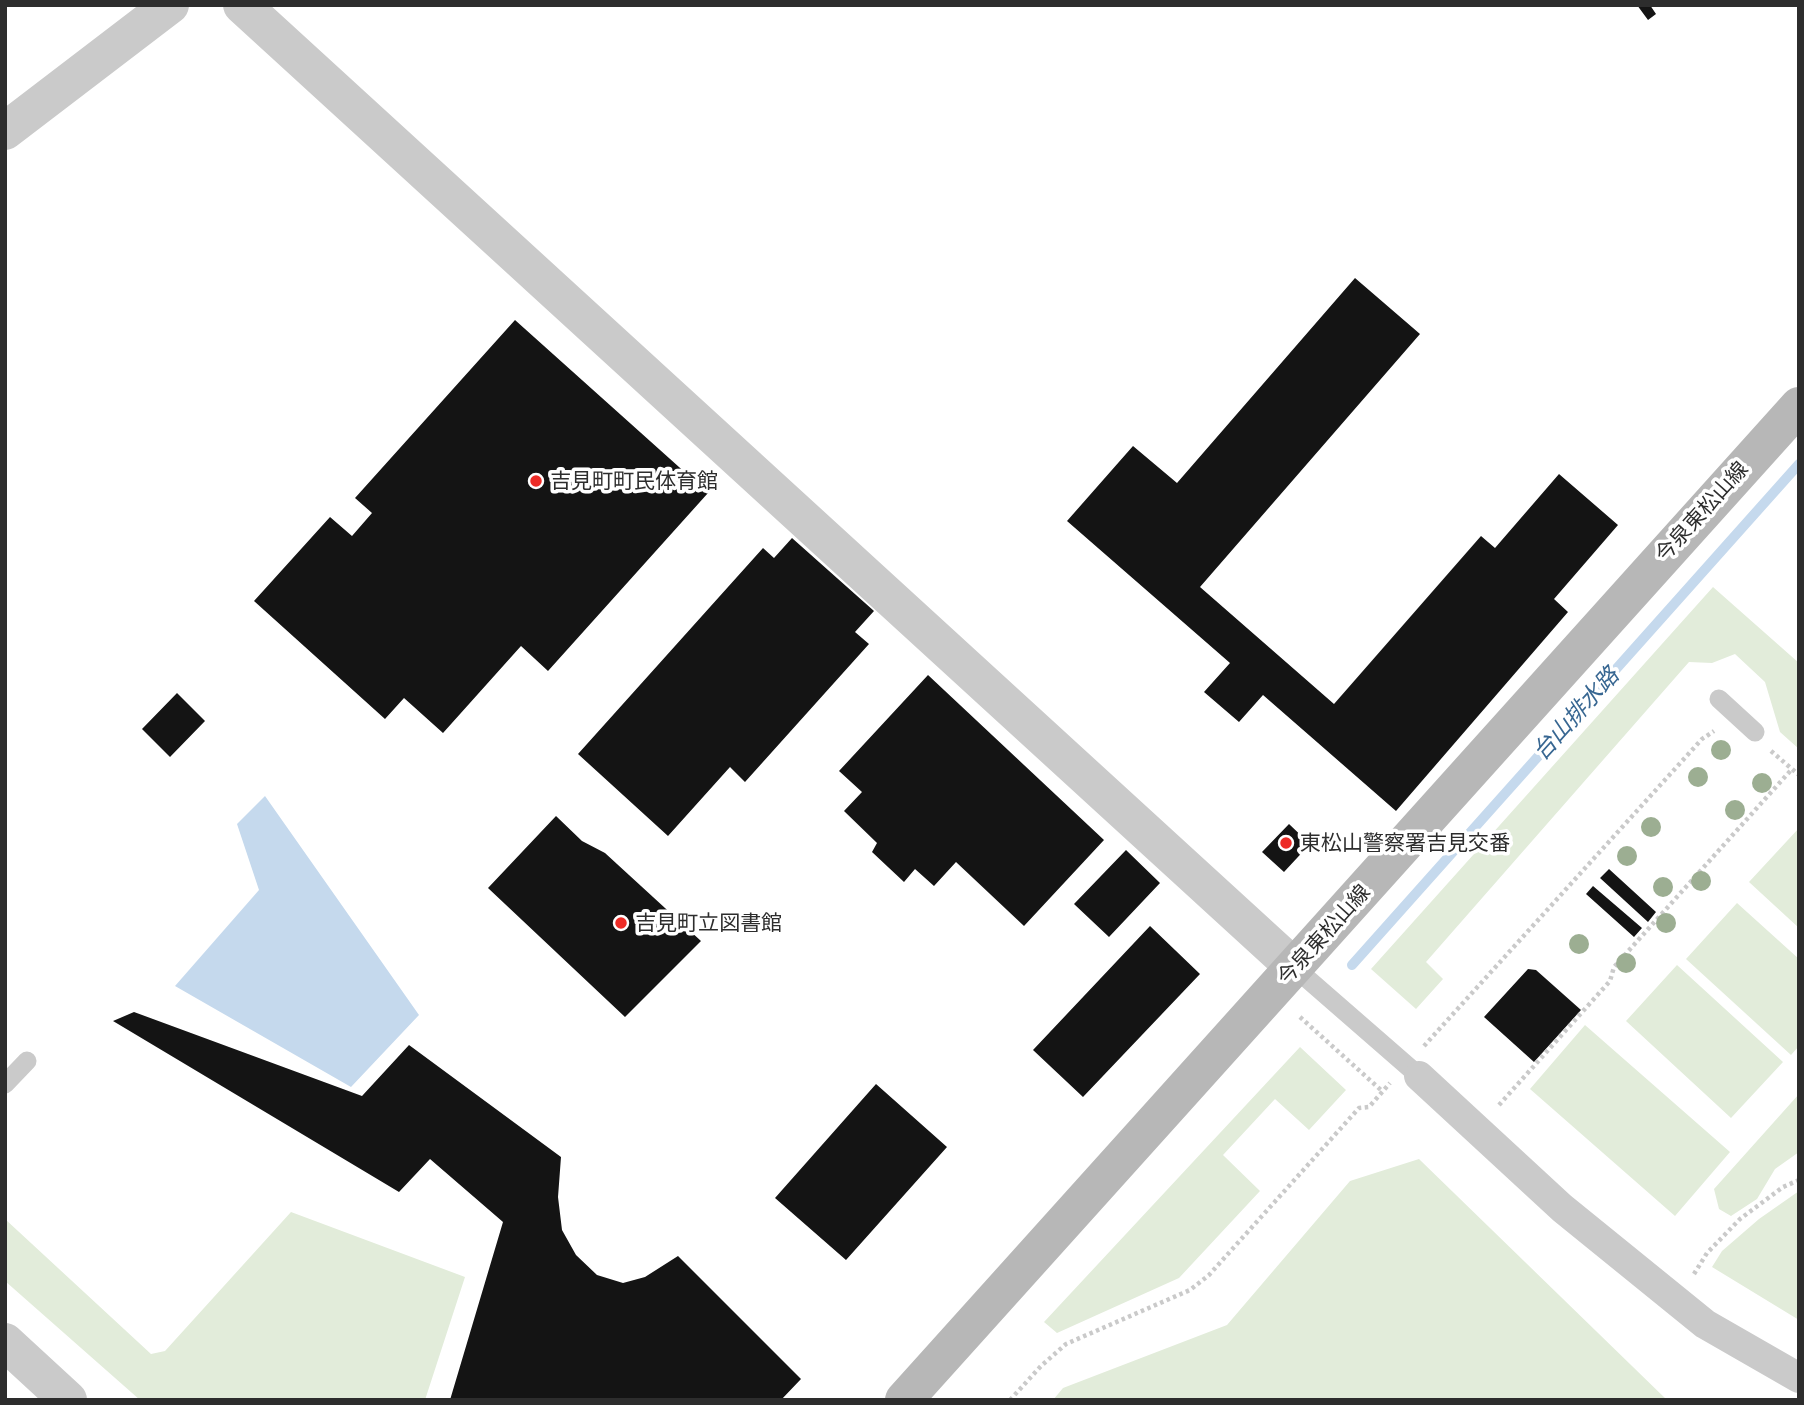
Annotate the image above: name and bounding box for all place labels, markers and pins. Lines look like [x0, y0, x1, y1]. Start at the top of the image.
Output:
place label: 吉見町町民体育館 [550, 468, 718, 494]
marker: 吉見町町民体育館 [528, 473, 544, 489]
place label: 東松山警察署吉見交番 [1300, 830, 1510, 856]
marker: 東松山警察署吉見交番 [1278, 835, 1294, 851]
place label: 吉見町立図書館 [635, 910, 782, 936]
marker: 吉見町立図書館 [613, 915, 629, 931]

